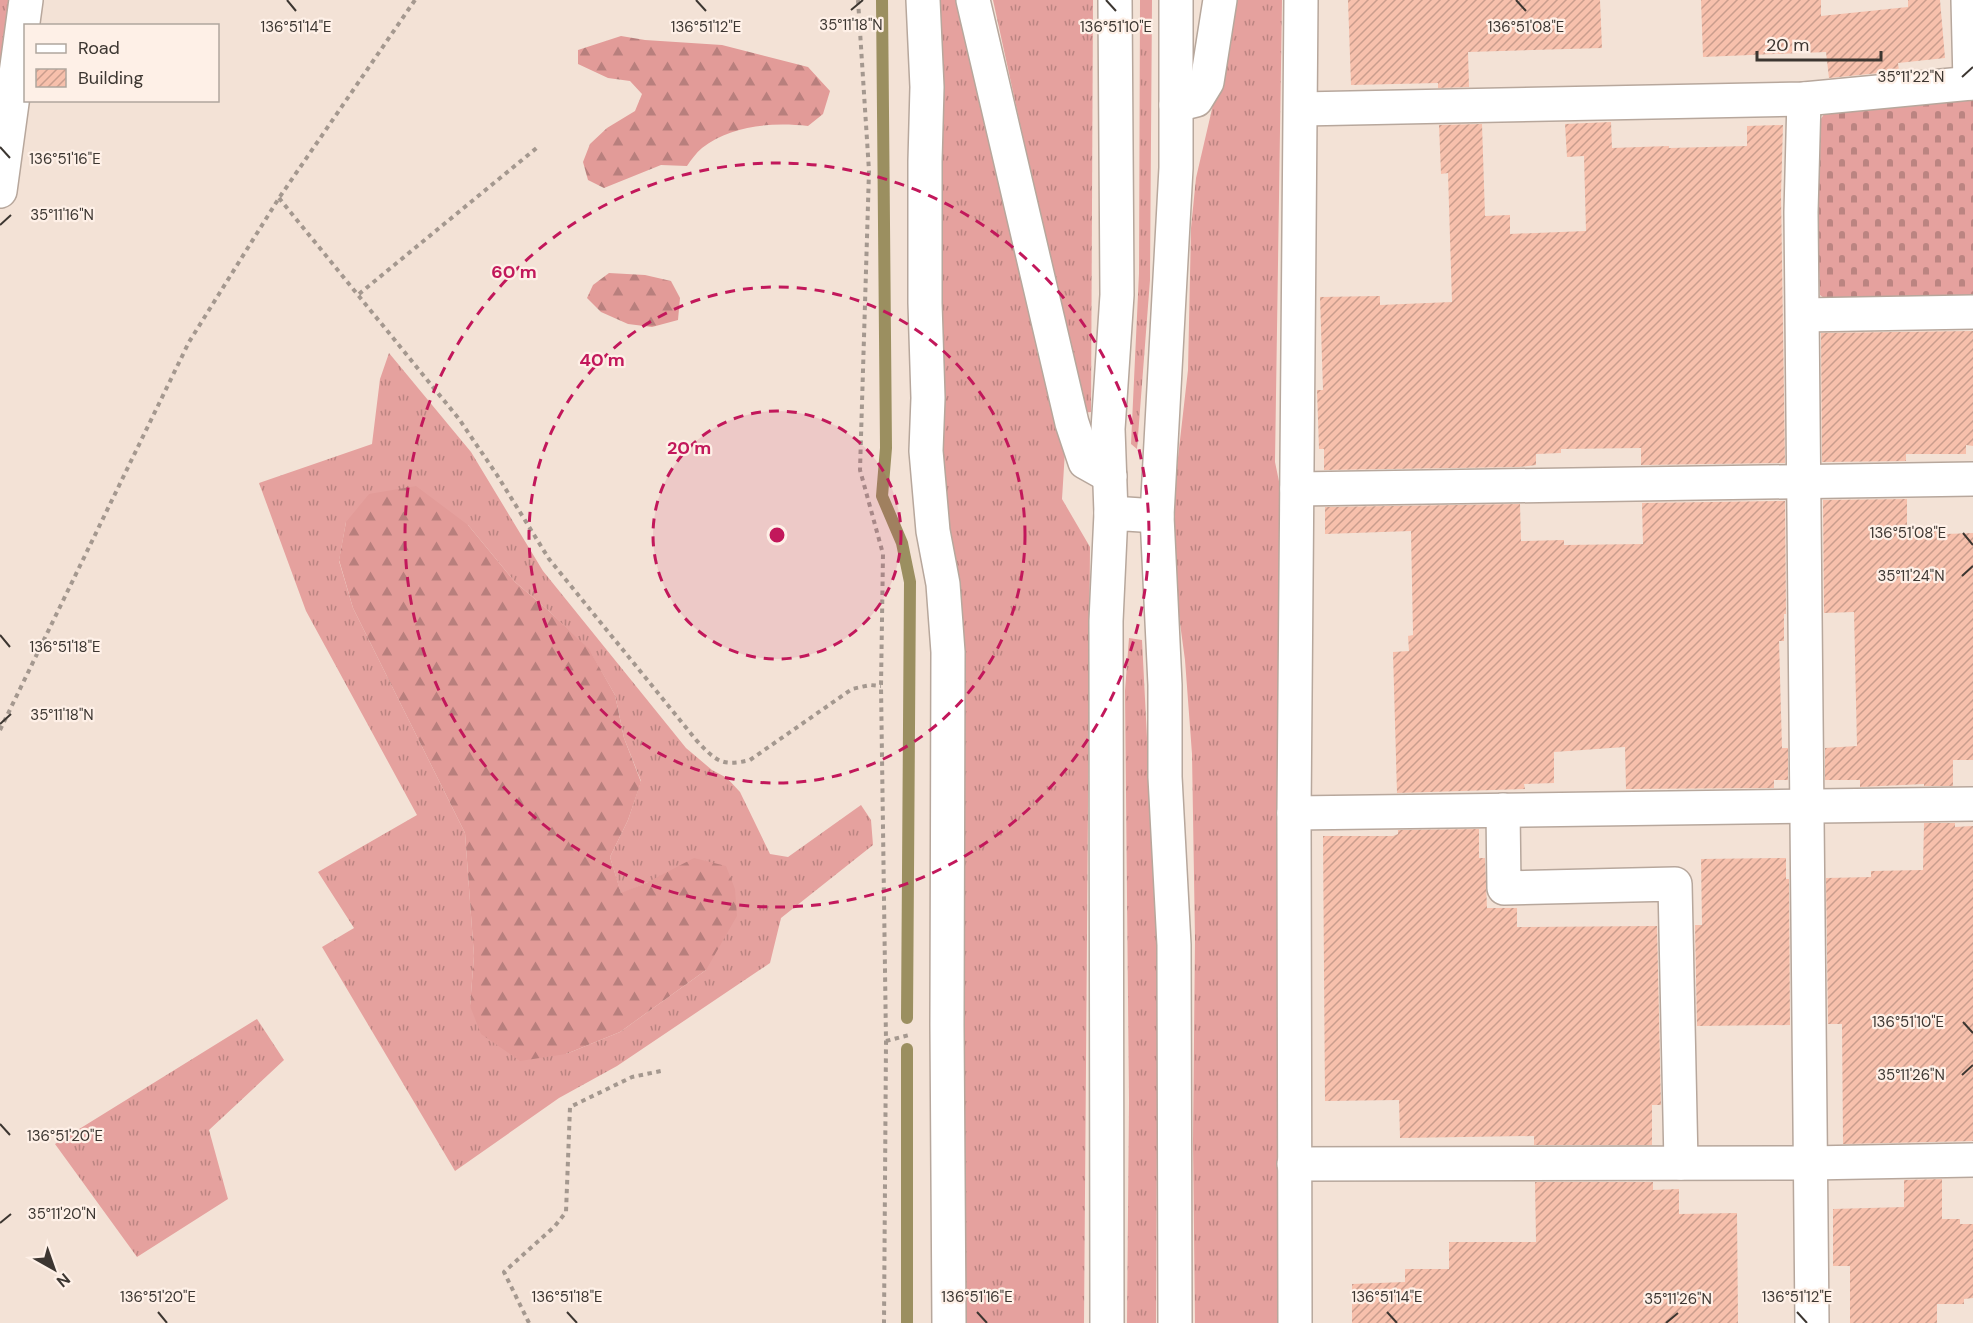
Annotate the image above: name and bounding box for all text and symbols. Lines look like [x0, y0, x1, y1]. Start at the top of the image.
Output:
text: 35°11'18"N [819, 15, 883, 35]
text: 136°51'14"E [261, 17, 331, 37]
text: 136°51'12"E [671, 17, 741, 37]
text: 136°51'10"E [1080, 17, 1152, 37]
text: 136°51'08"E [1488, 17, 1564, 37]
legend [24, 24, 219, 102]
scale bar [1757, 24, 1882, 62]
text: 20 m [1766, 33, 1809, 57]
text: Road [78, 36, 120, 60]
text: Building [78, 66, 143, 90]
text: 35°11'22"N [1878, 67, 1944, 87]
text: 136°51'16"E [29, 149, 101, 169]
text: 35°11'16"N [30, 205, 94, 225]
text: 60 m [491, 260, 537, 284]
text: 40 m [579, 348, 625, 372]
text: 20 m [667, 436, 711, 460]
text: 136°51'08"E [1870, 523, 1946, 543]
centre of rings [767, 525, 787, 545]
text: 35°11'24"N [1877, 566, 1945, 586]
text: 136°51'18"E [30, 637, 100, 657]
text: 35°11'18"N [30, 705, 94, 725]
text: 136°51'10"E [1872, 1012, 1944, 1032]
text: 35°11'26"N [1877, 1065, 1945, 1085]
text: 136°51'20"E [27, 1126, 103, 1146]
text: 35°11'20"N [28, 1204, 96, 1224]
north arrow [24, 1239, 84, 1299]
text: N [52, 1268, 75, 1292]
text: 136°51'20"E [120, 1287, 196, 1307]
text: 136°51'18"E [532, 1287, 602, 1307]
text: 136°51'16"E [941, 1287, 1013, 1307]
text: 136°51'14"E [1352, 1287, 1422, 1307]
text: 136°51'12"E [1762, 1287, 1832, 1307]
text: 35°11'26"N [1644, 1289, 1712, 1309]

